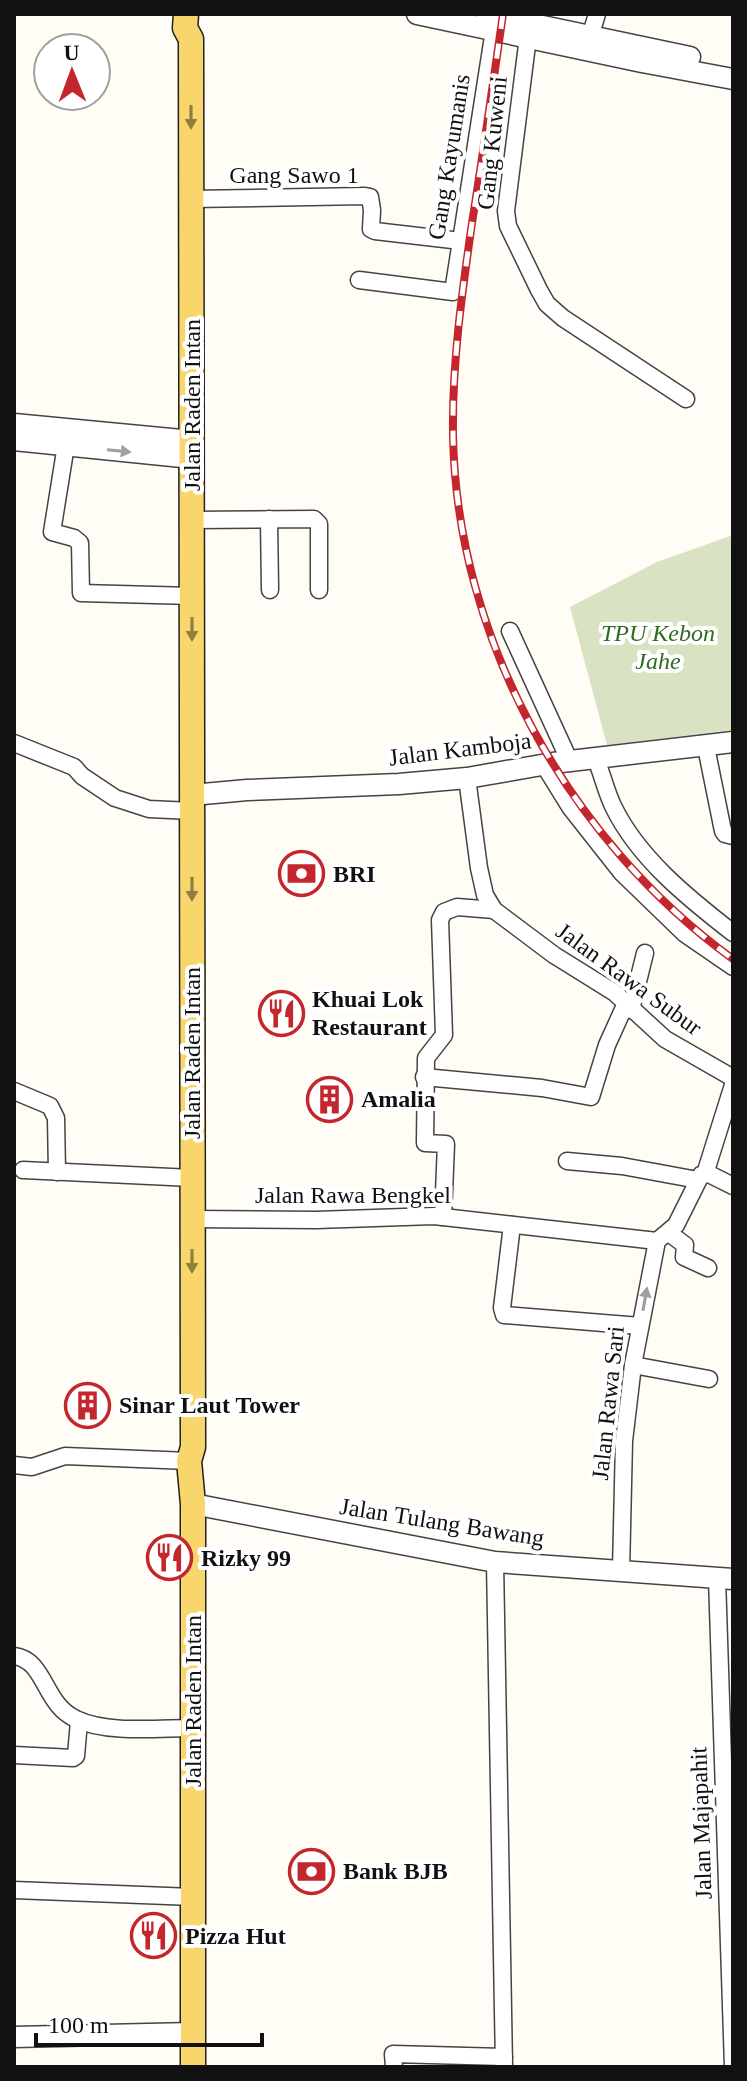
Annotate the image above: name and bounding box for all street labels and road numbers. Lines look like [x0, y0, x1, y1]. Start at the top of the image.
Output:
street label: Gang Kayumanis [423, 72, 475, 242]
street label: Gang Kuweni [472, 75, 512, 211]
street label: Gang Sawo 1 [229, 162, 359, 188]
street label: Jalan Raden Intan [179, 319, 205, 491]
street label: Jalan Kamboja [387, 727, 533, 771]
street label: Jalan Rawa Subur [551, 918, 707, 1040]
street label: Jalan Raden Intan [179, 967, 205, 1139]
street label: Jalan Rawa Bengkel [255, 1182, 451, 1208]
street label: Jalan Rawa Sari [587, 1324, 629, 1481]
street label: Jalan Tulang Bawang [338, 1493, 546, 1551]
street label: Jalan Raden Intan [180, 1615, 206, 1787]
street label: Jalan Majapahit [685, 1746, 717, 1900]

